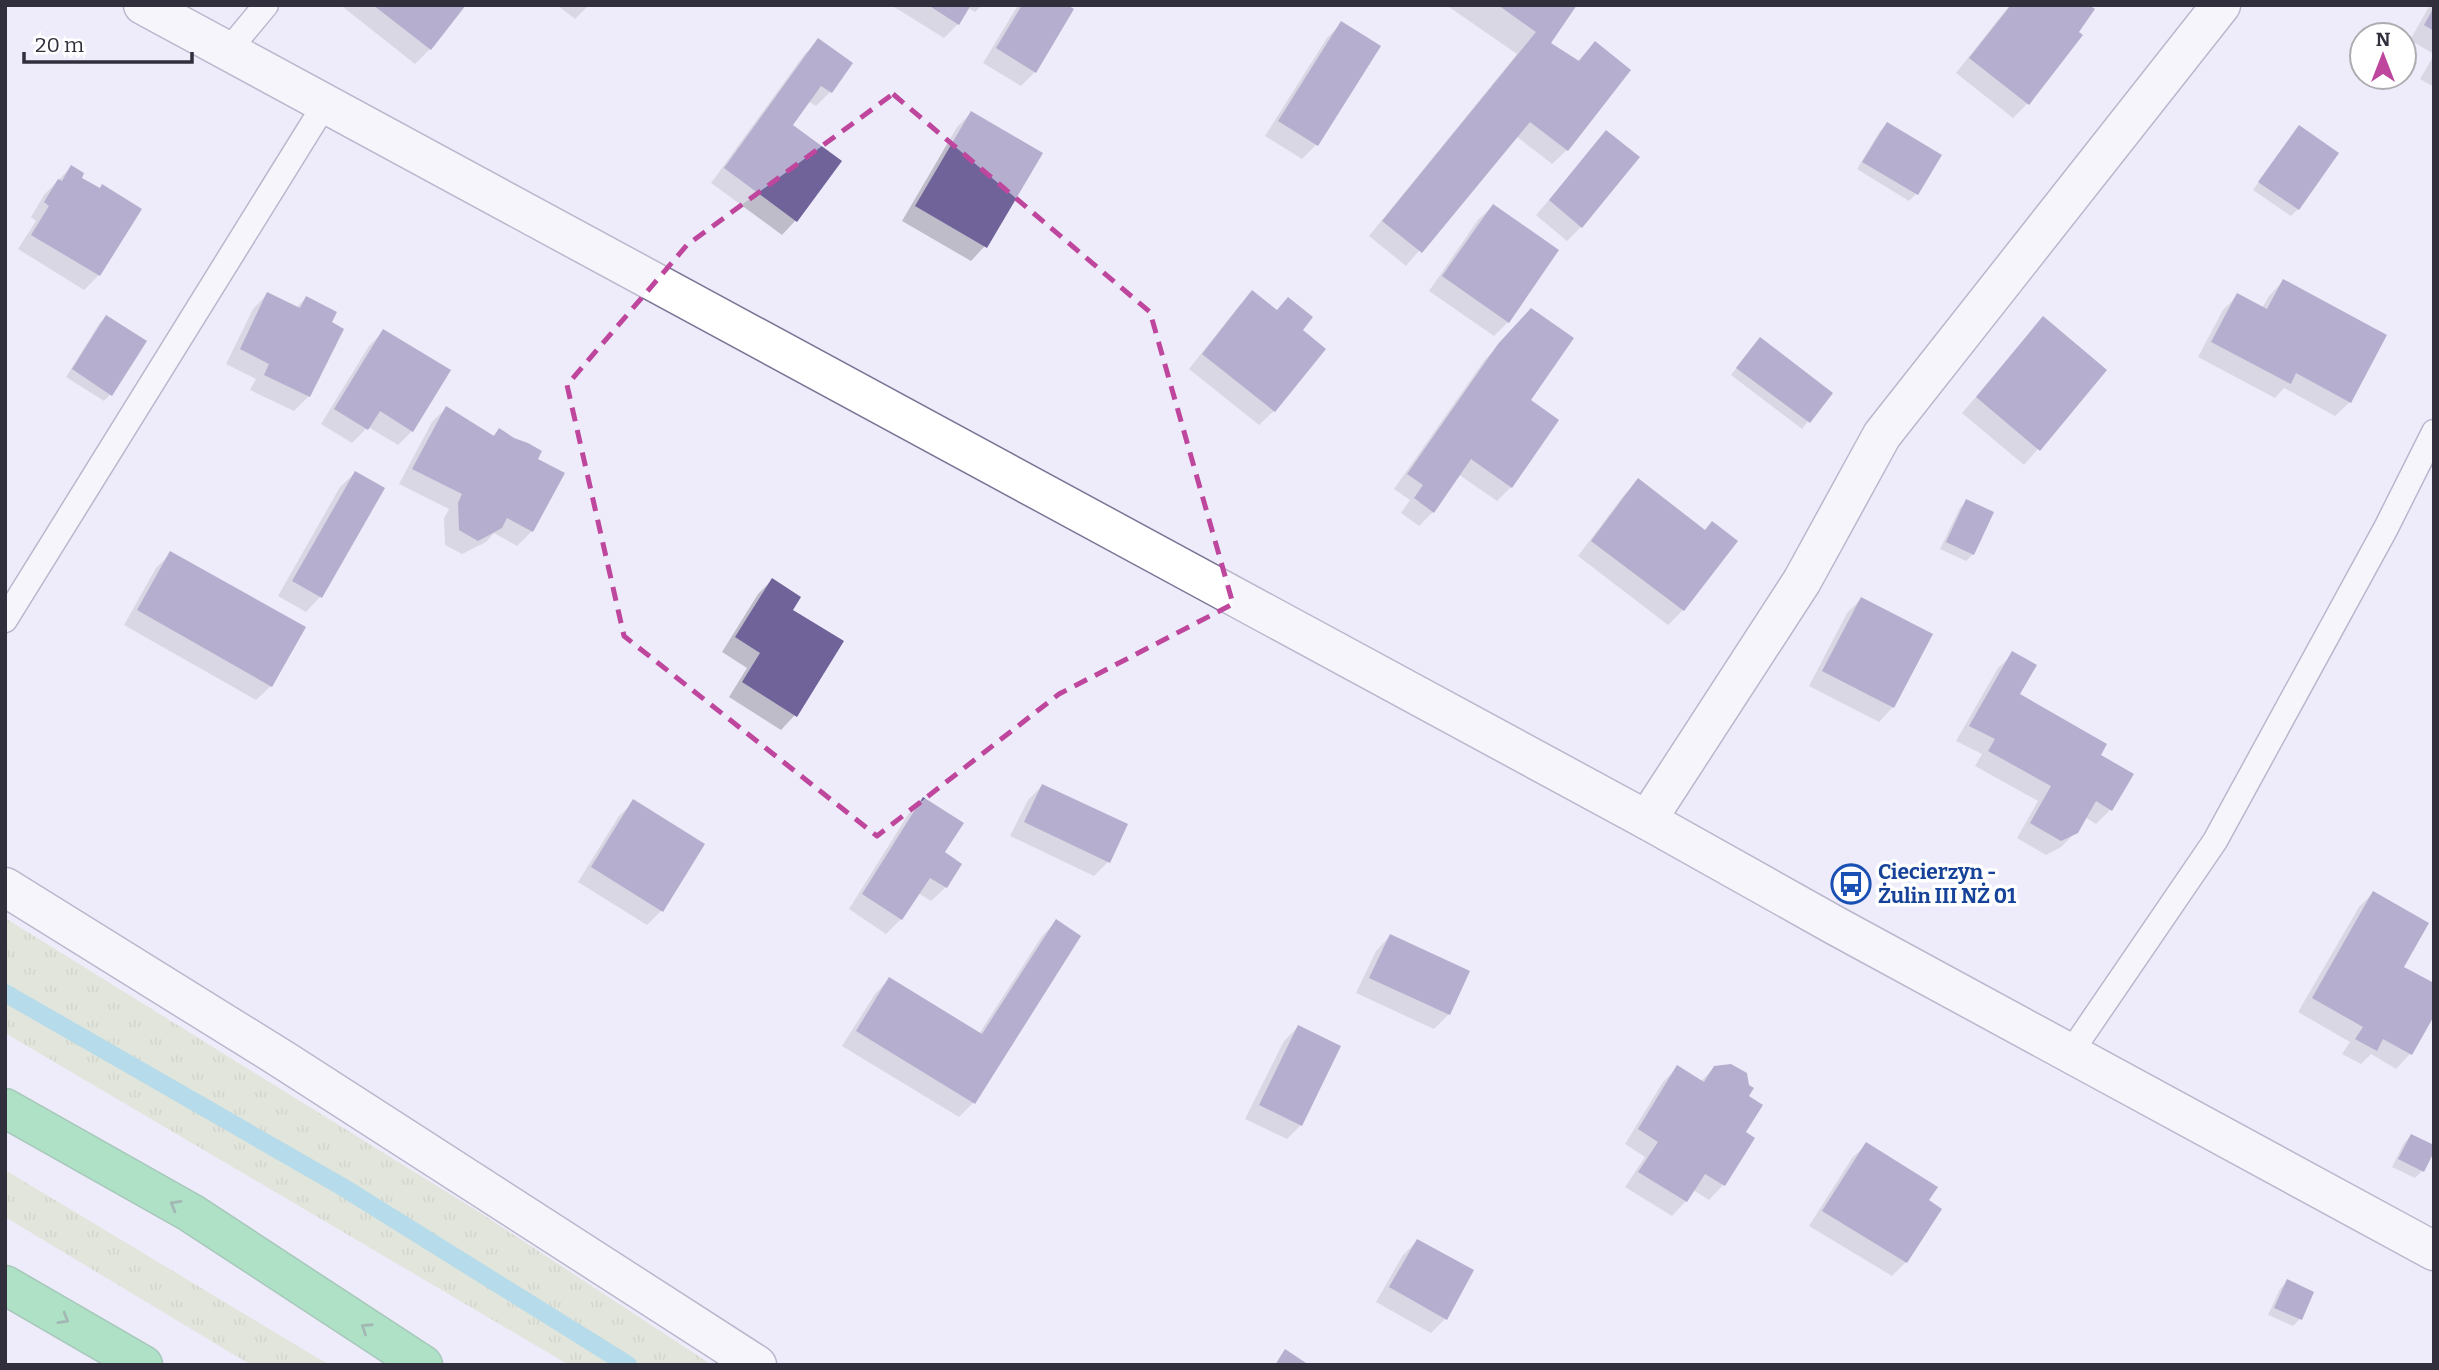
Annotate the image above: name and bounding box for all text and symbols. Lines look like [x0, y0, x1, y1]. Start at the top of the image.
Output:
scale bar [24, 21, 192, 65]
north arrow [2348, 21, 2418, 91]
text: N [2376, 28, 2391, 51]
text: 20 m [35, 32, 84, 58]
place label: Ciecierzyn - Żulin III NŻ 01 [1878, 859, 2016, 909]
bus stop icon: Ciecierzyn - Żulin III NŻ 01 [1830, 863, 1872, 905]
one-way arrow [170, 1200, 183, 1213]
one-way arrow [57, 1311, 70, 1324]
one-way arrow [361, 1323, 374, 1336]

